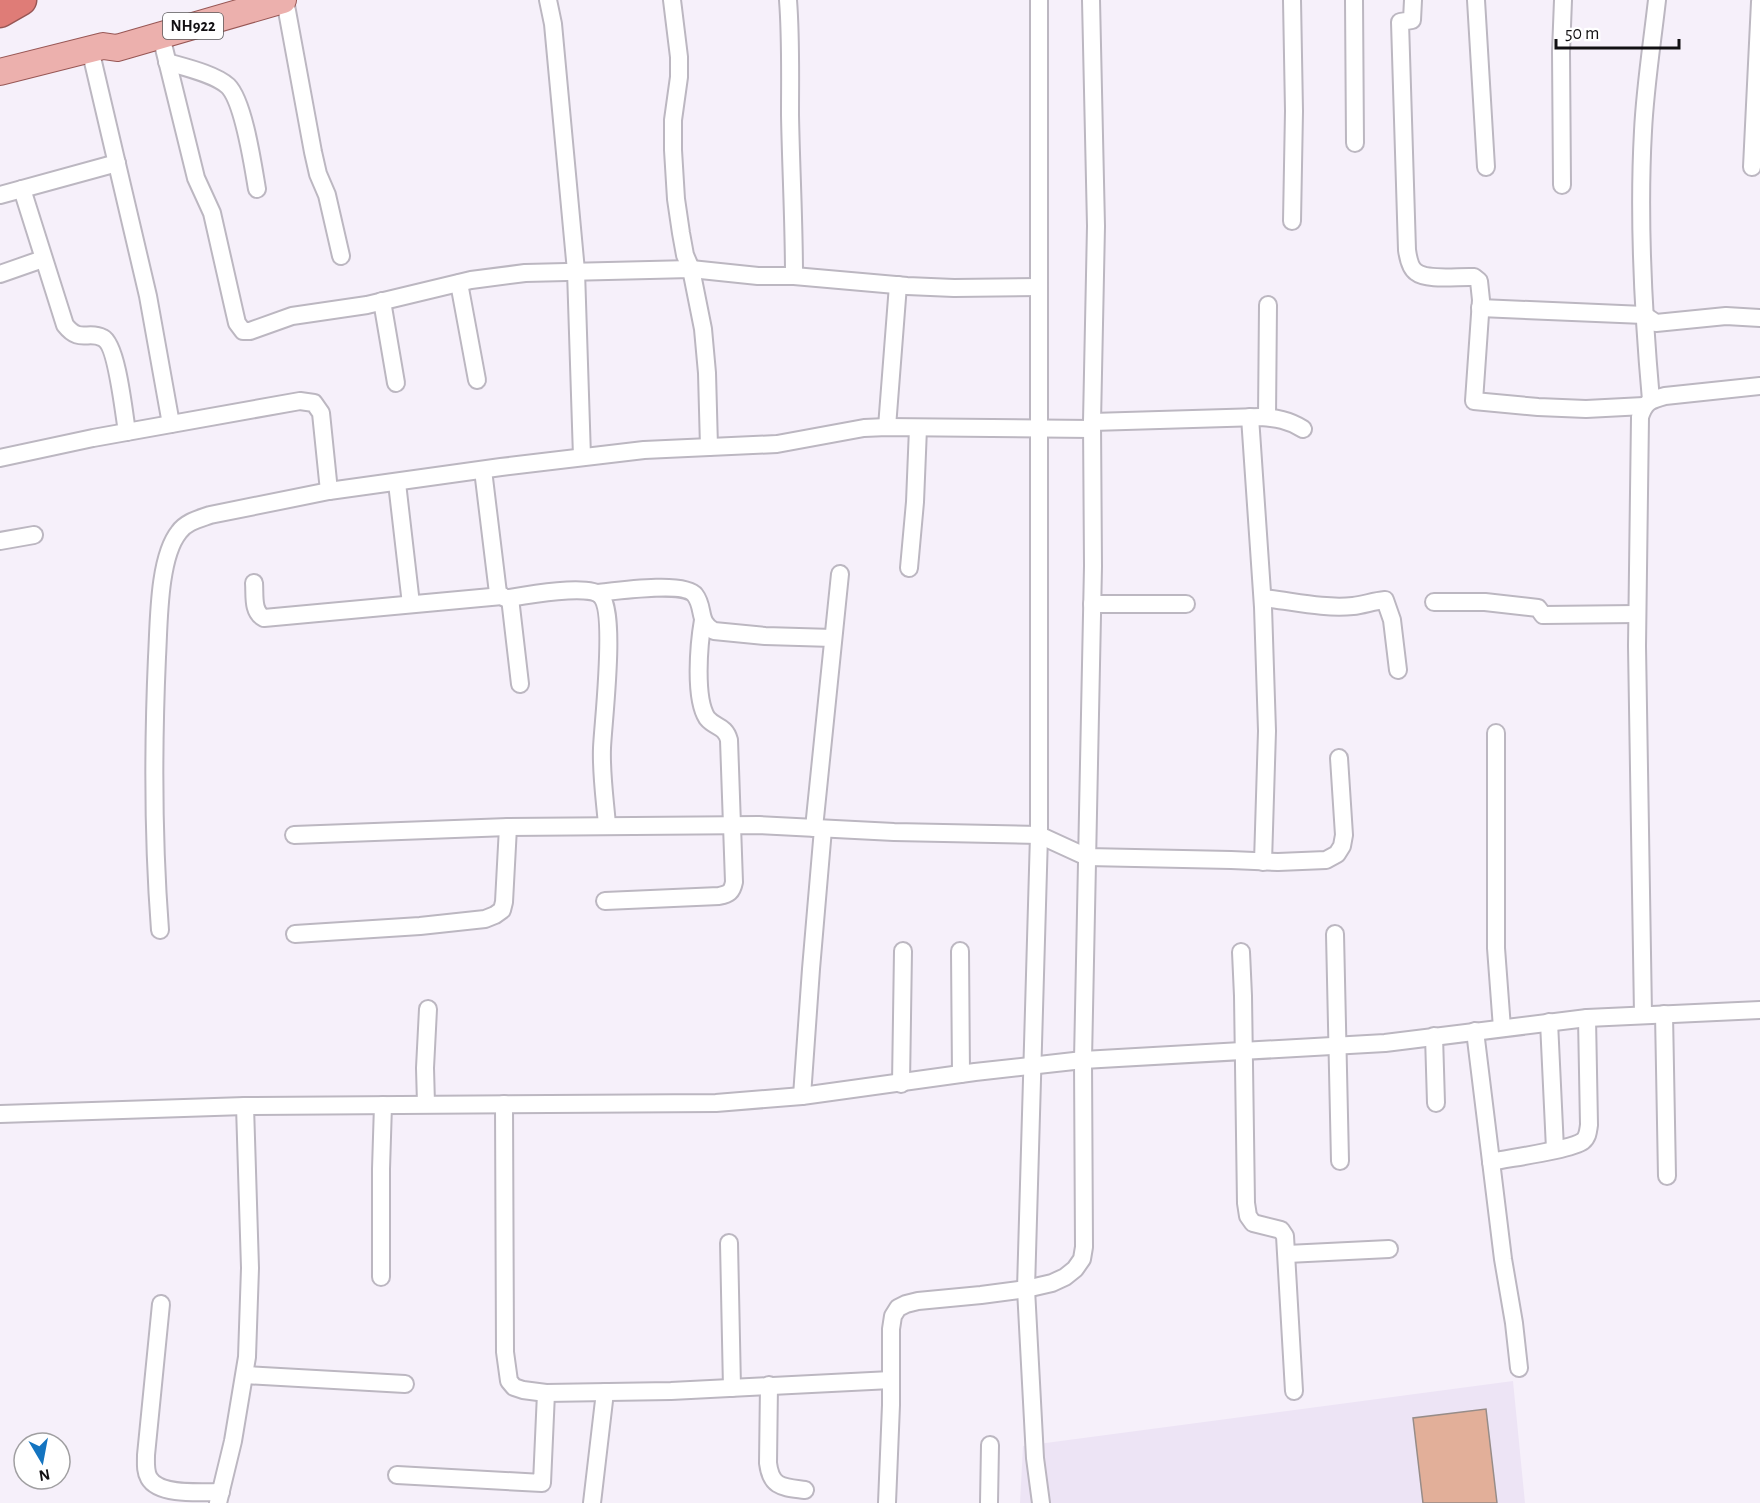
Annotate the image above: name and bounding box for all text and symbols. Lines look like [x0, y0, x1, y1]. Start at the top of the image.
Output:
scale bar [1556, 12, 1679, 50]
road number: NH922 [163, 13, 223, 39]
text: 50 m [1565, 25, 1599, 43]
north arrow [12, 1431, 72, 1491]
text: N [38, 1466, 51, 1484]

